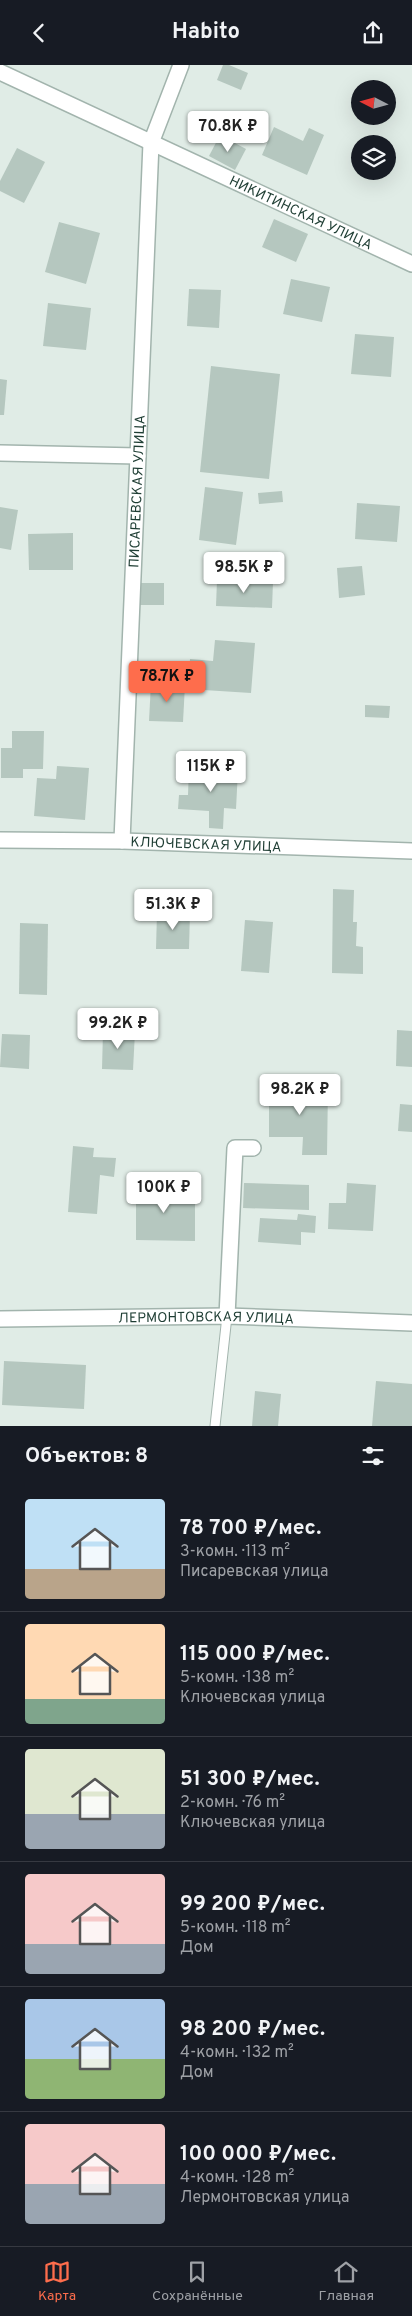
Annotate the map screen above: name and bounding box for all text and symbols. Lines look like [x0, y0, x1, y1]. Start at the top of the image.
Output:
icon: back [25, 19, 53, 47]
text: Habito [172, 19, 240, 46]
icon: share [359, 19, 387, 47]
north arrow [351, 80, 396, 125]
map controls [351, 80, 396, 180]
pin: 70.8K ₽ [182, 111, 274, 153]
text: 70.8K ₽ [199, 117, 257, 137]
button: layers [351, 135, 396, 180]
street label: НИКИТИНСКАЯ УЛИЦА [226, 173, 375, 254]
street label: ПИСАРЕВСКАЯ УЛИЦА [126, 414, 150, 568]
pin: 98.5K ₽ [198, 551, 290, 594]
text: 98.5K ₽ [214, 558, 274, 578]
pin: 78.7K ₽ [121, 661, 213, 703]
text: 78.7K ₽ [140, 667, 194, 687]
pin: 115K ₽ [170, 751, 252, 793]
text: 115K ₽ [187, 757, 235, 777]
street label: КЛЮЧЕВСКАЯ УЛИЦА [130, 834, 282, 856]
pin: 51.3K ₽ [127, 889, 219, 931]
text: 51.3K ₽ [145, 895, 201, 915]
pin: 99.2K ₽ [72, 1007, 164, 1050]
text: 99.2K ₽ [88, 1014, 148, 1034]
pin: 98.2K ₽ [254, 1073, 346, 1116]
text: 98.2K ₽ [270, 1080, 330, 1100]
pin: 100K ₽ [123, 1171, 205, 1214]
text: 100K ₽ [137, 1178, 191, 1198]
street label: ЛЕРМОНТОВСКАЯ УЛИЦА [118, 1309, 294, 1329]
icon: filters [359, 1442, 387, 1470]
text: Объектов: 8 [25, 1443, 148, 1470]
text: 78 700 ₽/мес. [180, 1515, 321, 1542]
icon: home [65, 1519, 125, 1579]
text: 3-комн. · 113 m² [180, 1542, 290, 1562]
text: Писаревская улица [180, 1562, 328, 1582]
text: 115 000 ₽/мес. [180, 1641, 330, 1668]
icon: home [65, 1644, 125, 1704]
text: 5-комн. · 138 m² [180, 1668, 294, 1688]
text: Ключевская улица [180, 1688, 325, 1708]
text: 51 300 ₽/мес. [180, 1766, 320, 1793]
icon: home [65, 1769, 125, 1829]
text: 2-комн. · 76 m² [180, 1793, 285, 1813]
text: Ключевская улица [180, 1813, 325, 1833]
text: 99 200 ₽/мес. [180, 1891, 325, 1918]
icon: home [65, 1894, 125, 1954]
text: 5-комн. · 118 m² [180, 1918, 291, 1938]
text: Дом [180, 1938, 214, 1958]
text: 98 200 ₽/мес. [180, 2016, 325, 2043]
icon: home [65, 2019, 125, 2079]
text: 4-комн. · 132 m² [180, 2043, 294, 2063]
text: Дом [180, 2063, 214, 2083]
text: 100 000 ₽/мес. [180, 2141, 336, 2168]
icon: home [65, 2144, 125, 2204]
text: 4-комн. · 128 m² [180, 2168, 294, 2188]
text: Лермонтовская улица [180, 2188, 350, 2208]
tab: Карта [38, 2258, 76, 2305]
tab: Сохранённые [152, 2258, 243, 2305]
tab: Главная [319, 2258, 374, 2305]

